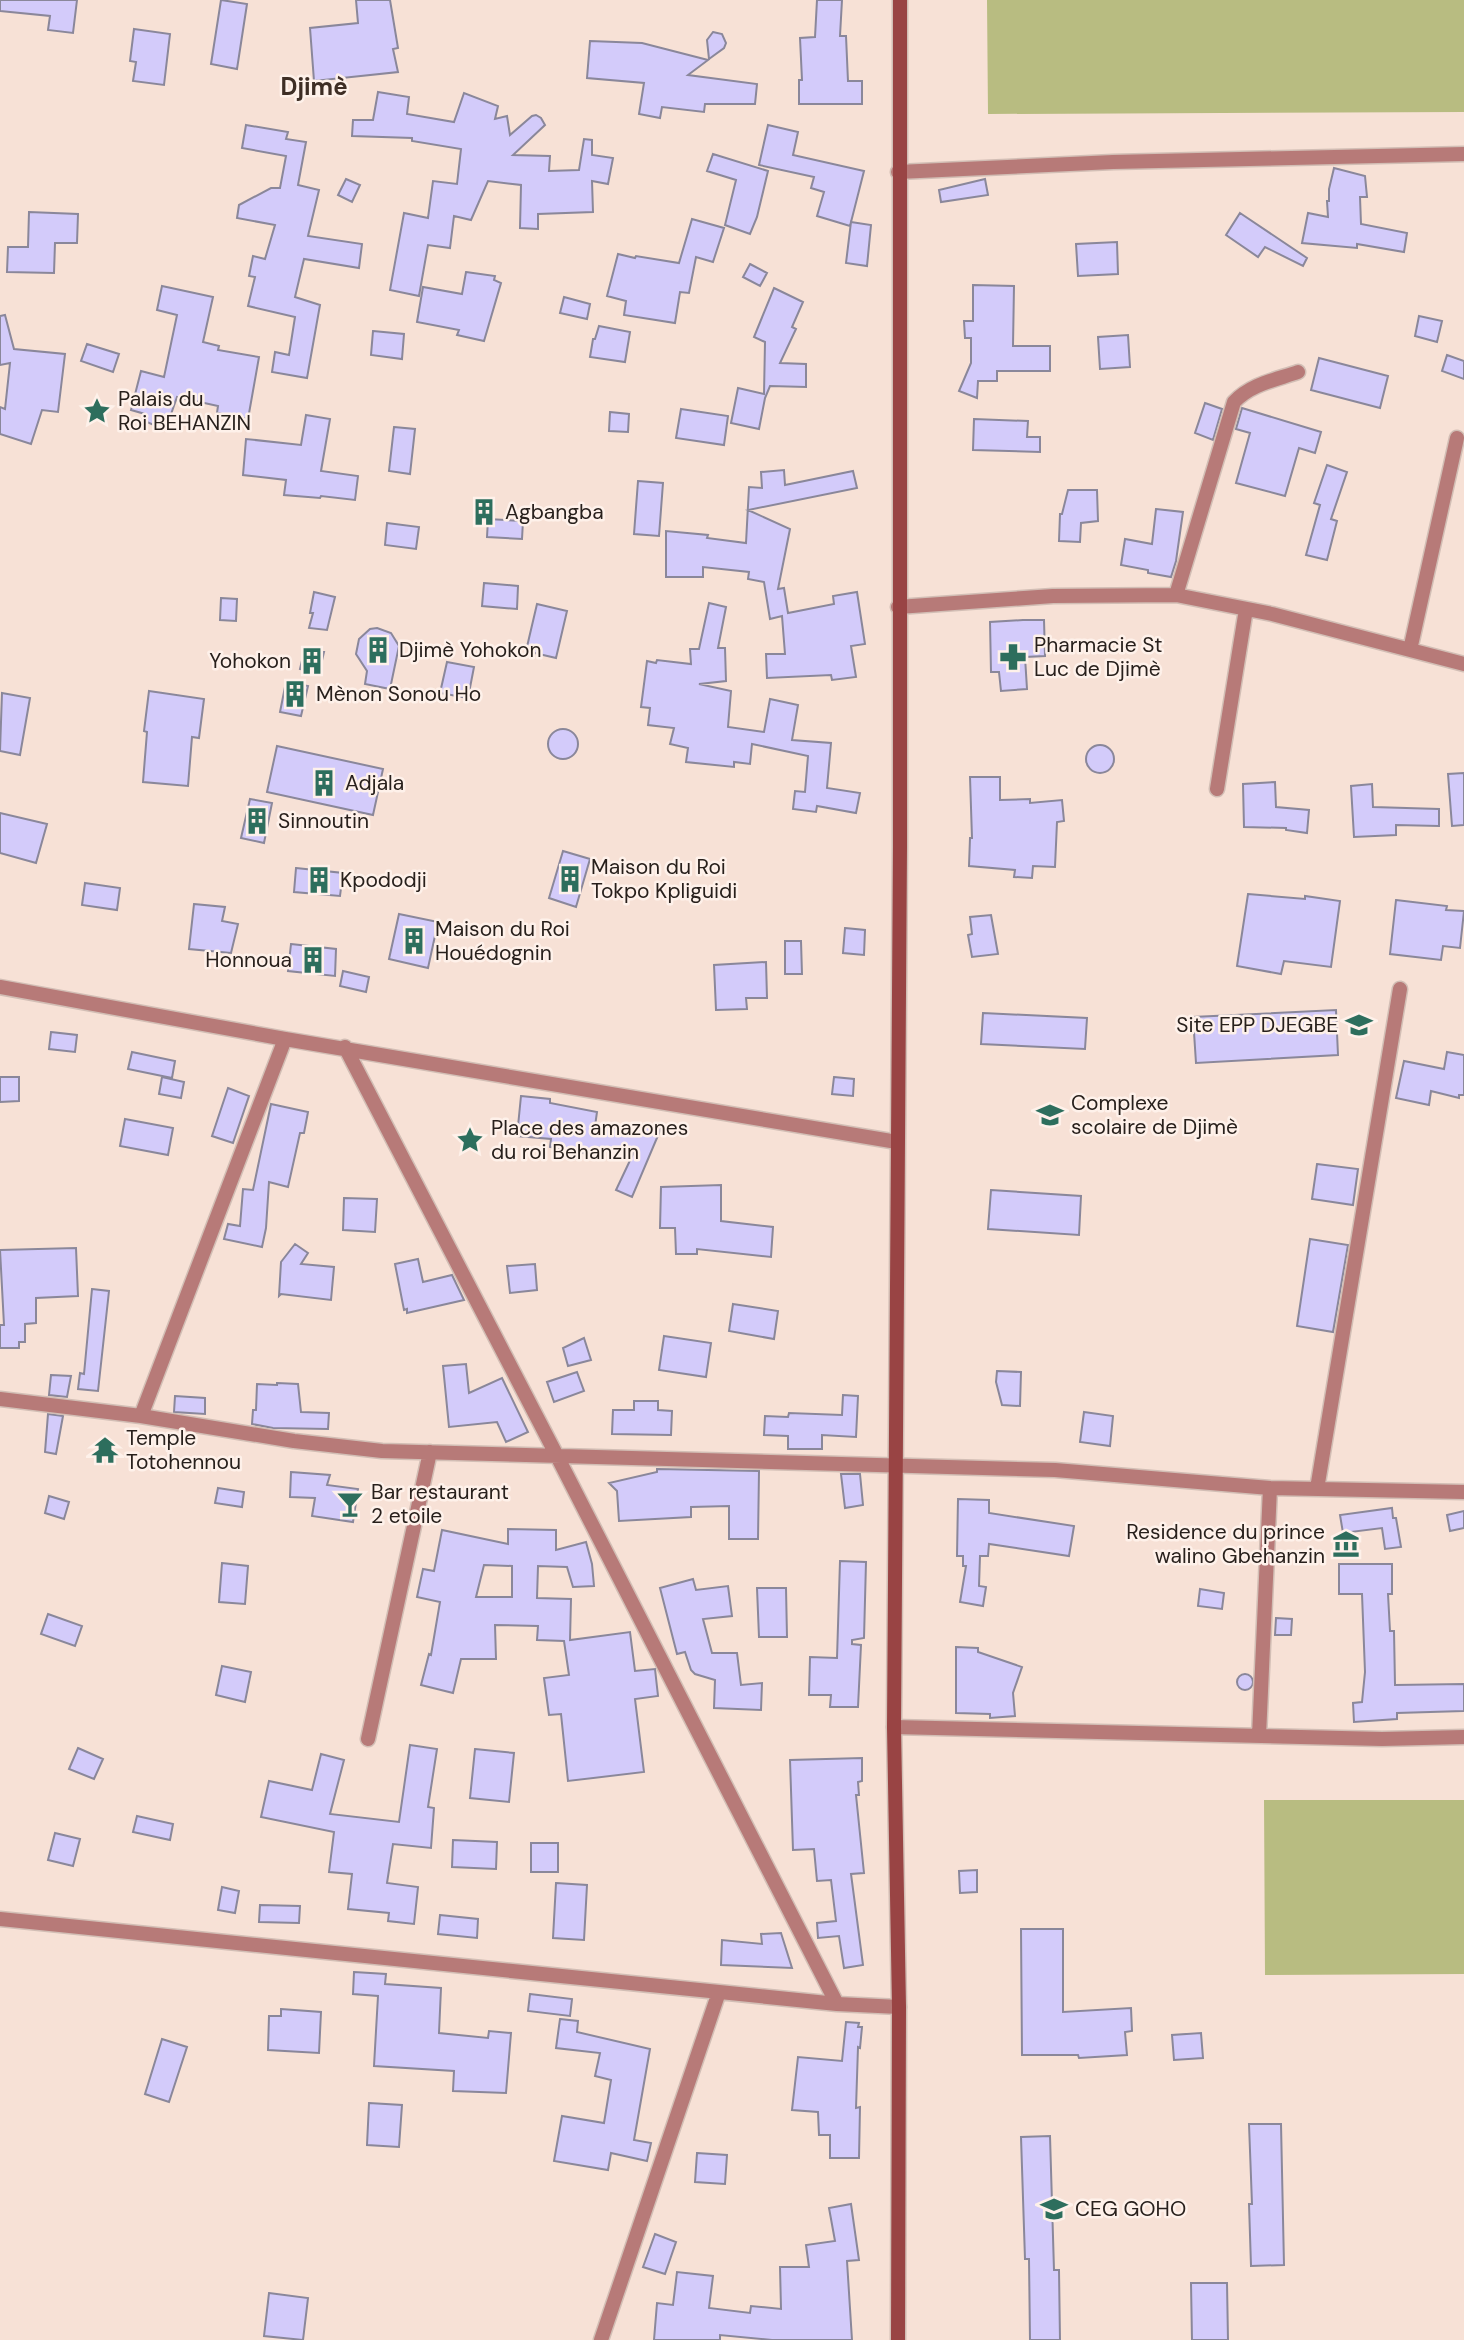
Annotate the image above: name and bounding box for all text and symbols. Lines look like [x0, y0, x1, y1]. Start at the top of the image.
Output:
district label: Djimè [280, 71, 348, 102]
place label: Palais du Roi BEHANZIN [118, 385, 251, 437]
place icon: Palais du Roi BEHANZIN [82, 396, 112, 426]
building icon: Agbangba [469, 497, 499, 527]
place label: Agbangba [505, 498, 604, 526]
place label: Pharmacie St Luc de Djimè [1034, 631, 1163, 683]
building icon: Djimè Yohokon [363, 635, 393, 665]
place label: Djimè Yohokon [399, 636, 542, 664]
pharmacy icon: Pharmacie St Luc de Djimè [998, 642, 1028, 672]
building icon: Yohokon [297, 646, 327, 676]
place label: Yohokon [209, 647, 291, 675]
building icon: Mènon Sonou Ho [280, 679, 310, 709]
place label: Mènon Sonou Ho [316, 680, 481, 708]
building icon: Adjala [309, 768, 339, 798]
place label: Adjala [345, 769, 404, 797]
building icon: Sinnoutin [242, 806, 272, 836]
place label: Sinnoutin [278, 807, 369, 835]
place label: Maison du Roi Tokpo Kpliguidi [591, 853, 737, 905]
building icon: Maison du Roi Tokpo Kpliguidi [555, 864, 585, 894]
building icon: Kpododji [304, 865, 334, 895]
place label: Kpododji [340, 866, 427, 894]
place label: Maison du Roi Houédognin [435, 915, 570, 967]
building icon: Maison du Roi Houédognin [399, 926, 429, 956]
building icon: Honnoua [298, 945, 328, 975]
place label: Honnoua [205, 946, 292, 974]
school or university icon: Site EPP DJEGBE [1344, 1010, 1374, 1040]
place label: Site EPP DJEGBE [1176, 1011, 1338, 1039]
place label: Complexe scolaire de Djimè [1071, 1089, 1238, 1141]
school or university icon: Complexe scolaire de Djimè [1035, 1100, 1065, 1130]
place label: Place des amazones du roi Behanzin [491, 1114, 688, 1166]
place icon: Place des amazones du roi Behanzin [455, 1125, 485, 1155]
place label: Temple Totohennou [126, 1424, 241, 1476]
temple icon: Temple Totohennou [90, 1435, 120, 1465]
place label: Bar restaurant 2 etoile [371, 1478, 509, 1530]
bar icon: Bar restaurant 2 etoile [335, 1489, 365, 1519]
place label: Residence du prince walino Gbehanzin [1126, 1518, 1325, 1570]
museum icon: Residence du prince walino Gbehanzin [1331, 1529, 1361, 1559]
school or university icon: CEG GOHO [1039, 2194, 1069, 2224]
place label: CEG GOHO [1075, 2195, 1186, 2223]

